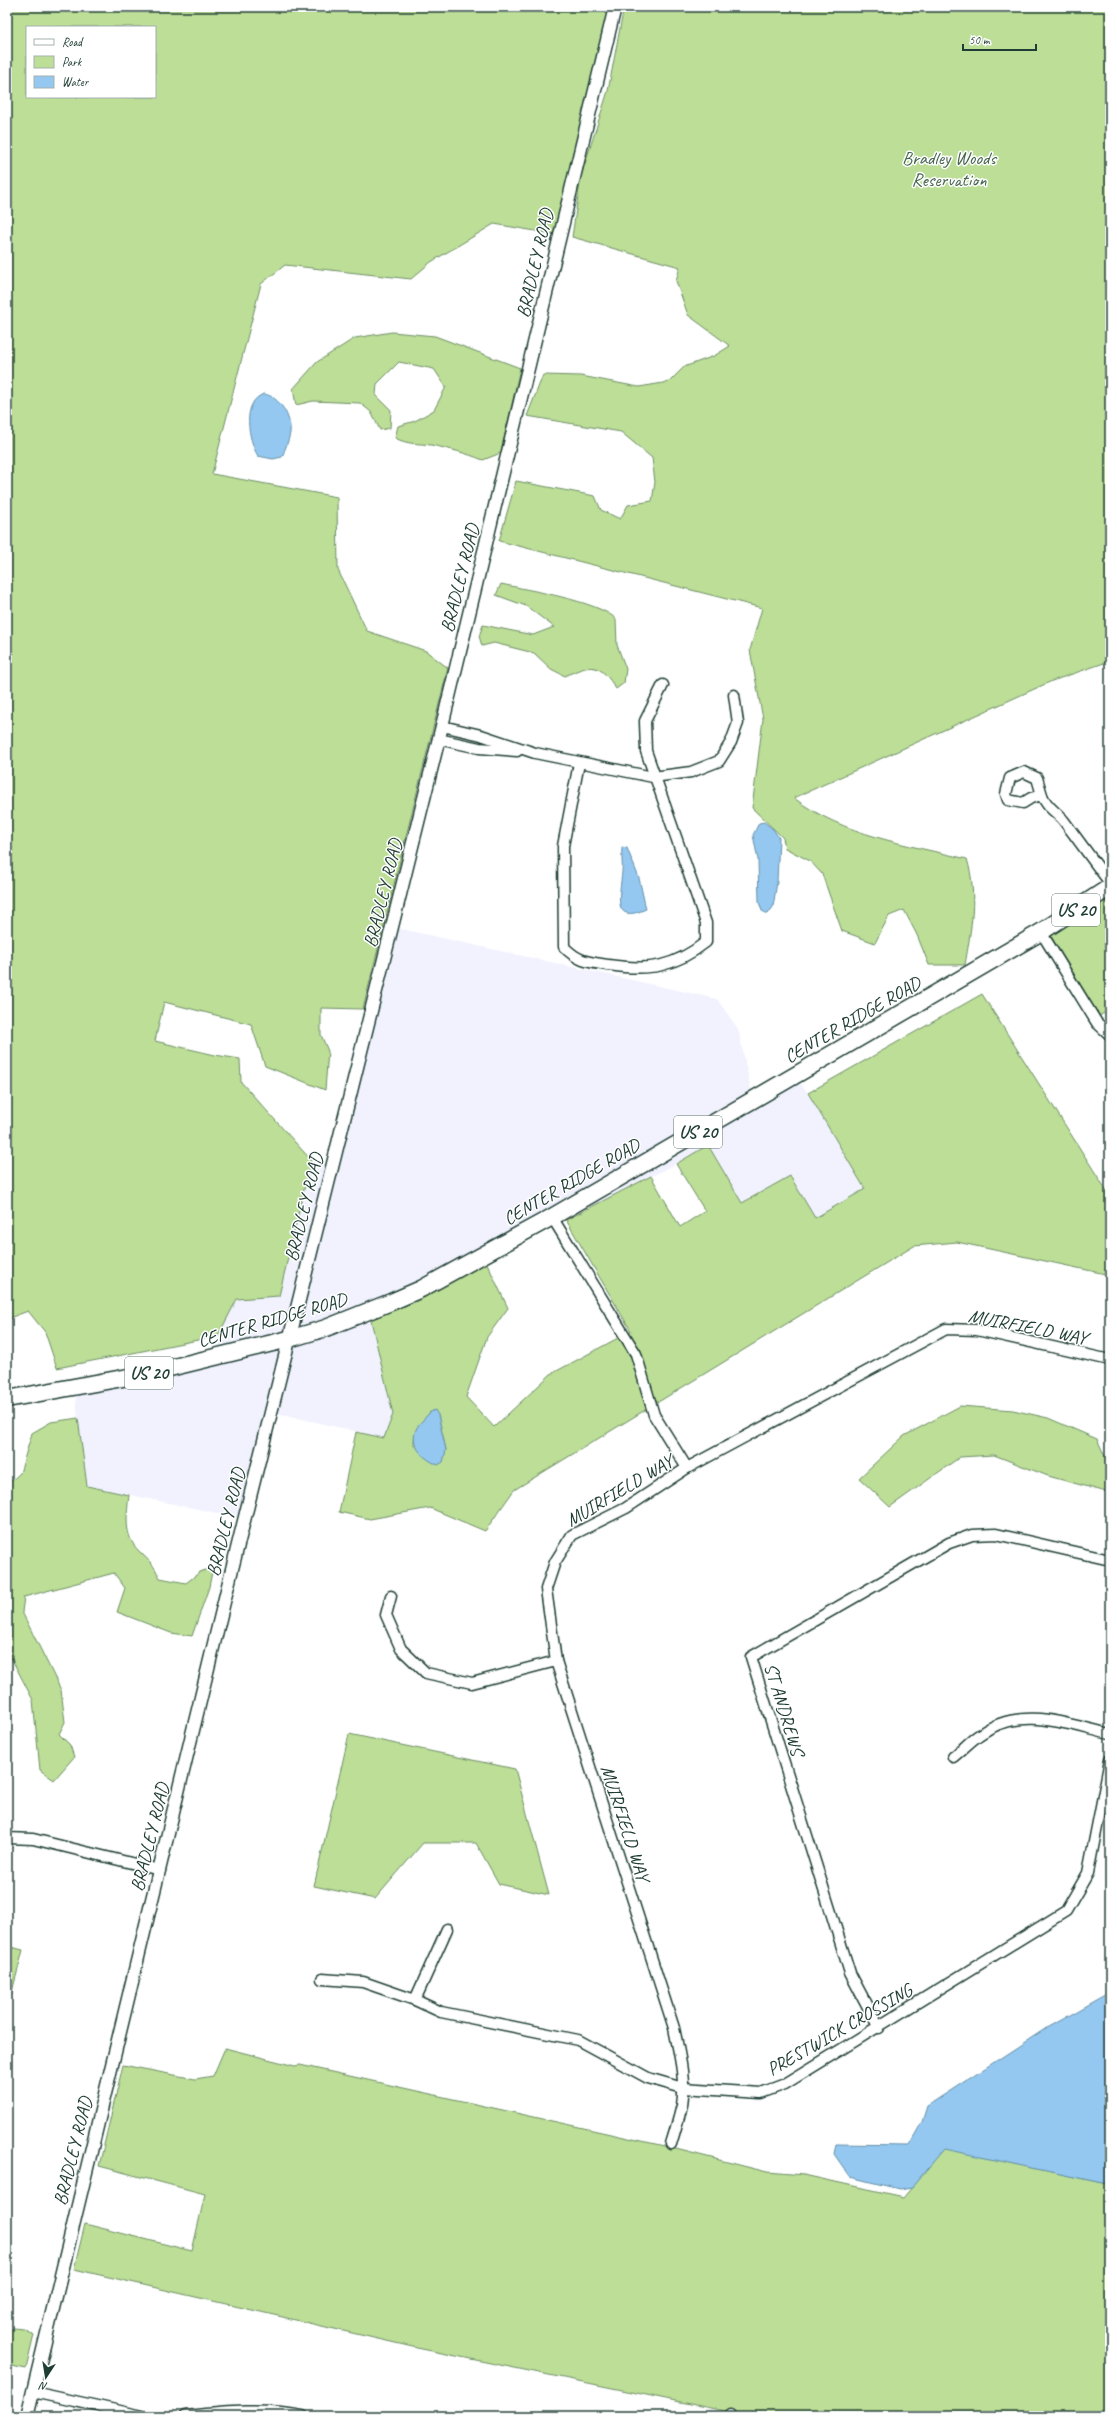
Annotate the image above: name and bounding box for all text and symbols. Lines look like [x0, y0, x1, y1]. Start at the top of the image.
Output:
legend [26, 26, 156, 98]
scale bar [963, 26, 1036, 52]
text: 50 m [969, 32, 991, 48]
text: Road [62, 34, 84, 50]
text: Park [62, 54, 83, 70]
text: Water [62, 74, 90, 90]
park label: Bradley Woods Reservation [902, 146, 997, 192]
street label: BRADLEY ROAD [511, 205, 560, 320]
street label: BRADLEY ROAD [435, 520, 485, 635]
street label: BRADLEY ROAD [358, 835, 408, 950]
road number: US 20 [1052, 894, 1100, 926]
street label: CENTER RIDGE ROAD [780, 970, 927, 1069]
road number: US 20 [674, 1116, 722, 1148]
street label: CENTER RIDGE ROAD [499, 1132, 646, 1231]
street label: BRADLEY ROAD [279, 1149, 329, 1264]
street label: CENTER RIDGE ROAD [195, 1287, 351, 1353]
street label: MUIRFIELD WAY [966, 1304, 1093, 1351]
road number: US 20 [125, 1357, 173, 1389]
street label: MUIRFIELD WAY [562, 1448, 680, 1532]
street label: BRADLEY ROAD [201, 1464, 251, 1579]
street label: ST ANDREWS [759, 1660, 811, 1762]
street label: MUIRFIELD WAY [595, 1762, 656, 1888]
street label: BRADLEY ROAD [125, 1779, 175, 1894]
street label: PRESTWICK CROSSING [763, 1977, 919, 2081]
street label: BRADLEY ROAD [48, 2093, 98, 2208]
north arrow [26, 2357, 66, 2397]
text: N [37, 2379, 49, 2394]

